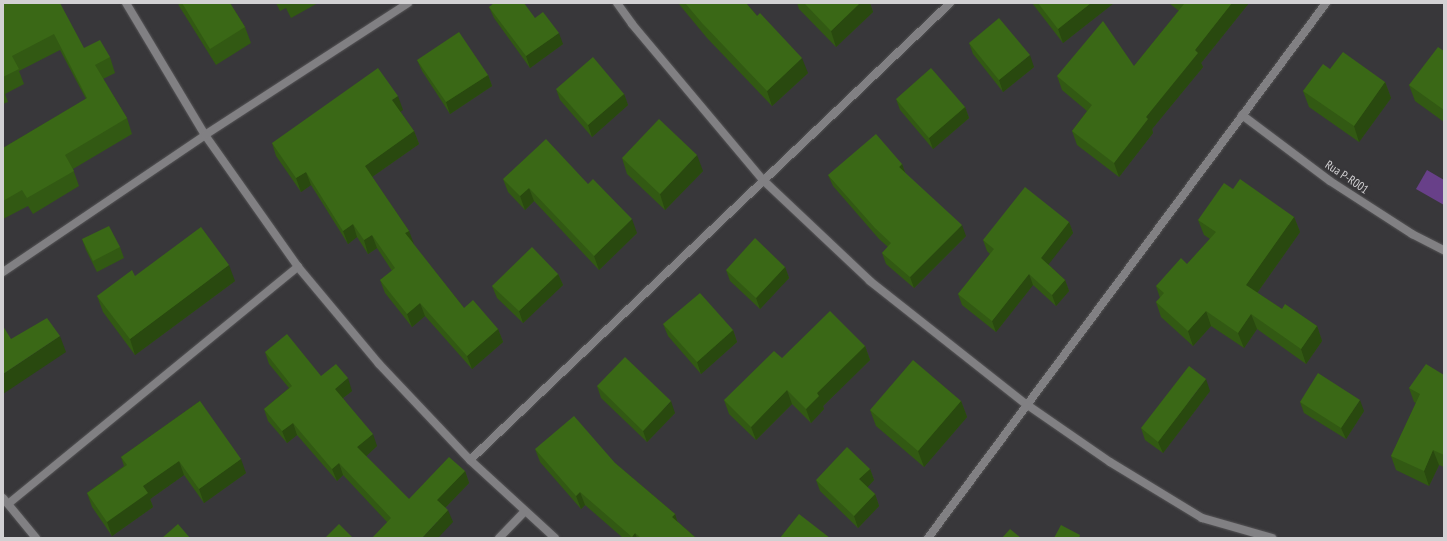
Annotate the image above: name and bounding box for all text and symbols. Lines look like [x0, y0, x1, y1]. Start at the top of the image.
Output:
street label: Rua P-R001 [1323, 157, 1371, 197]

